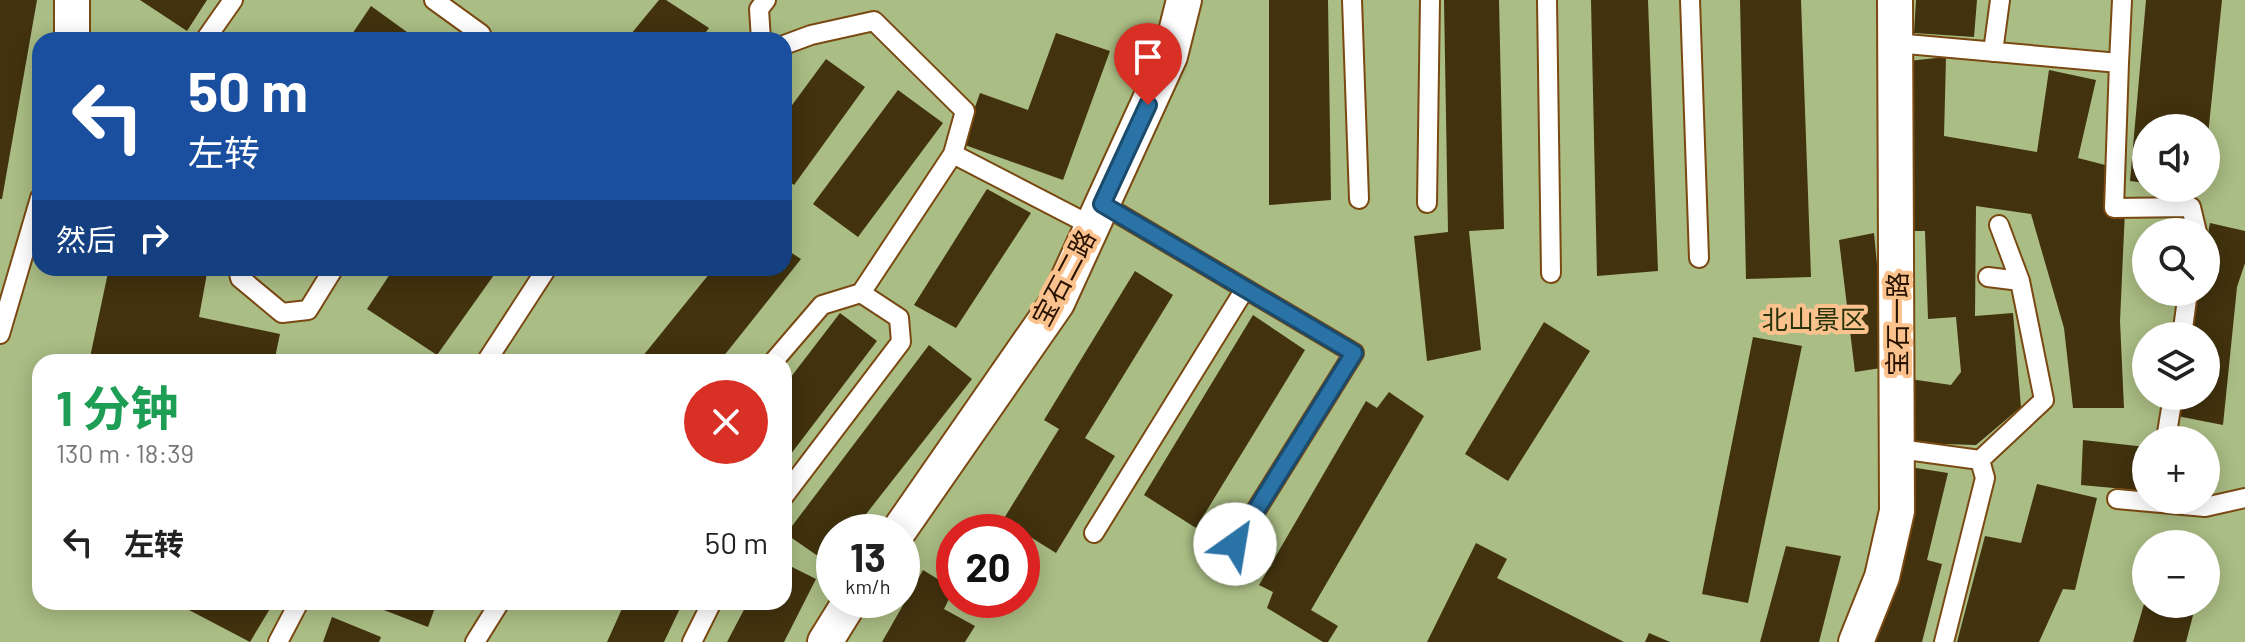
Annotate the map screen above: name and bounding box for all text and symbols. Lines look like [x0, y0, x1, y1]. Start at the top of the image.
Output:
pin [1114, 23, 1182, 105]
icon: arrive [1126, 35, 1170, 79]
text: 50 m [188, 56, 308, 123]
icon: left [56, 64, 160, 168]
map controls [2132, 114, 2220, 618]
button: sound [2132, 114, 2220, 202]
text: 左转 [188, 130, 260, 173]
icon: right [132, 216, 176, 260]
button: search [2132, 218, 2220, 306]
text: 然后 [56, 221, 116, 257]
street label: 宝石二路 [1025, 224, 1101, 330]
street label: 宝石一路 [1881, 272, 1912, 376]
park label: 北山景区 [1762, 303, 1866, 334]
button: layers [2132, 322, 2220, 410]
text: 1 分钟 [56, 378, 179, 436]
button: close [684, 380, 768, 464]
button: + [2132, 426, 2220, 514]
text: 130 m · 18:39 [56, 437, 194, 468]
position arrow [1193, 502, 1277, 586]
speed limit sign: 20 [936, 514, 1040, 618]
icon: left [56, 520, 100, 564]
text: 50 m [705, 524, 768, 560]
text: 左转 [124, 525, 184, 561]
button: − [2132, 530, 2220, 618]
text: 13 [850, 532, 886, 580]
text: km/h [845, 574, 891, 598]

